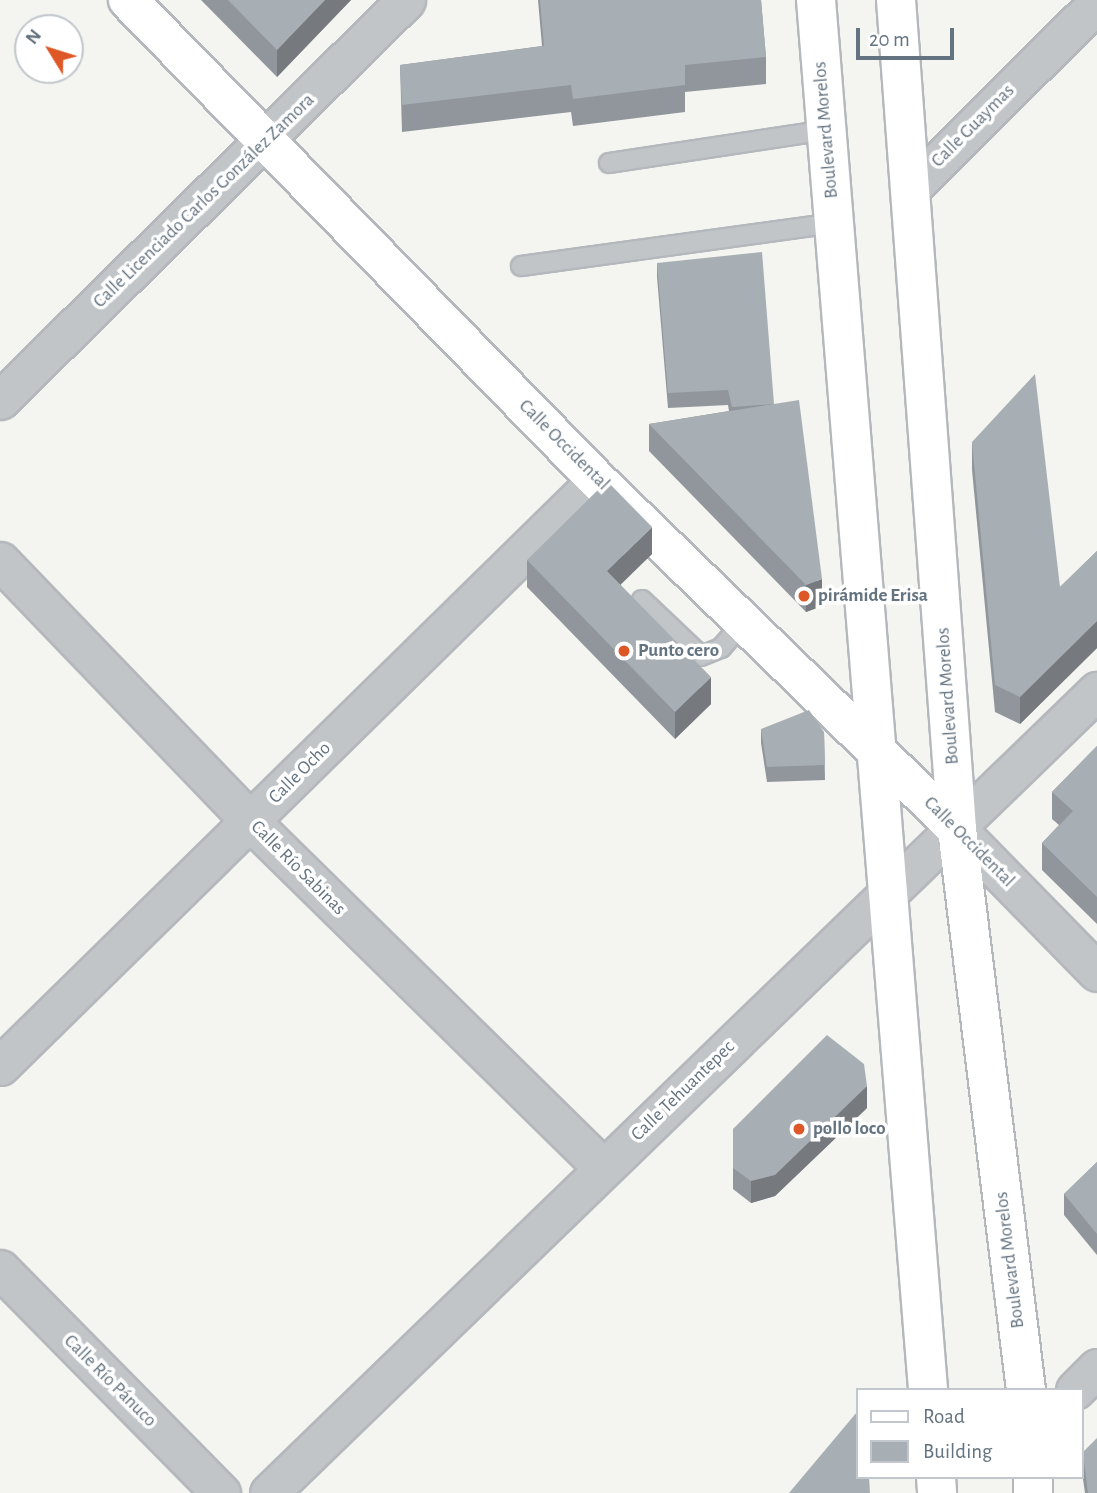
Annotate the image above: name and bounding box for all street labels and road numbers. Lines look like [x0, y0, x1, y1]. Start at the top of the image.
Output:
street label: Boulevard Morelos [809, 60, 843, 200]
street label: Calle Guaymas [927, 80, 1019, 172]
street label: Calle Licenciado Carlos González Zamora [89, 89, 319, 313]
street label: Calle Occidental [514, 395, 614, 495]
street label: Boulevard Morelos [932, 627, 964, 765]
street label: Calle Ocho [264, 737, 336, 809]
street label: Calle Occidental [919, 792, 1019, 892]
street label: Calle Río Sabinas [246, 816, 350, 920]
street label: Calle Tehuantepec [627, 1036, 739, 1146]
street label: Boulevard Morelos [990, 1190, 1030, 1330]
street label: Calle Río Pánuco [59, 1330, 161, 1432]

